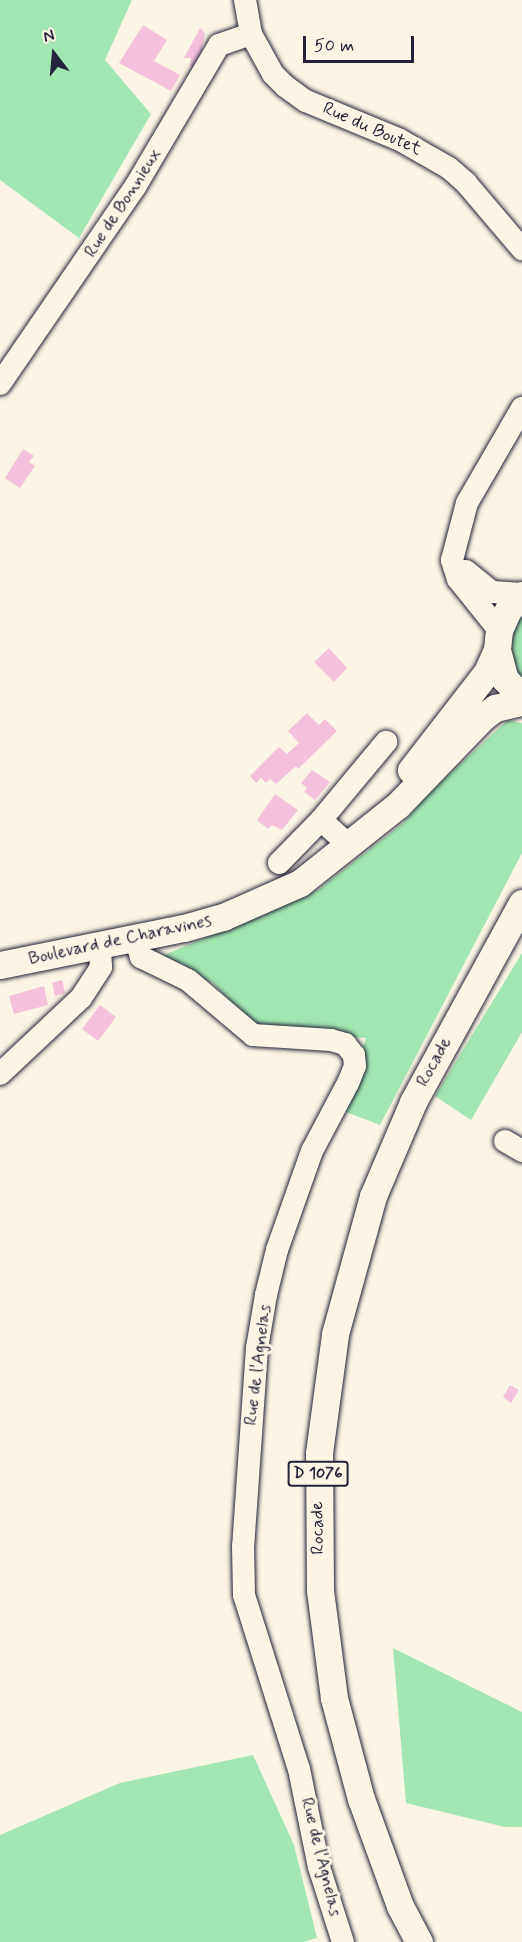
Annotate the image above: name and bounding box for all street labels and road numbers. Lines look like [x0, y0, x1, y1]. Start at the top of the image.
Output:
street label: Rue du Boutet [322, 99, 422, 159]
street label: Rue de Bonnieux [79, 144, 167, 262]
street label: Boulevard de Charavines [27, 910, 213, 970]
street label: Rocade [412, 1034, 456, 1090]
street label: Rue de l'Agnelas [240, 1303, 276, 1427]
road number: D 1076 [286, 1461, 350, 1487]
street label: Rocade [307, 1501, 329, 1555]
street label: Rue de l'Agnelas [296, 1795, 346, 1919]

